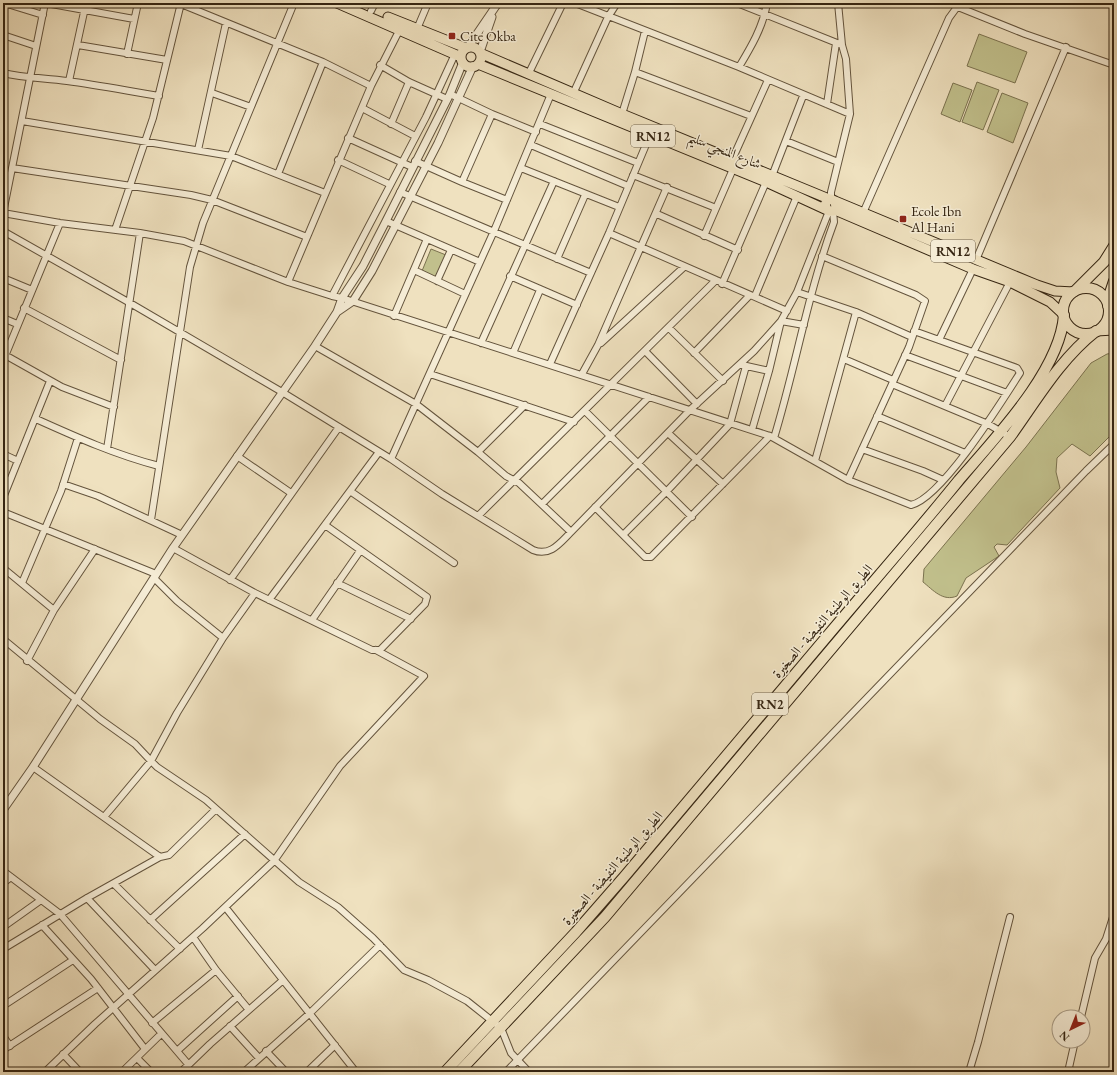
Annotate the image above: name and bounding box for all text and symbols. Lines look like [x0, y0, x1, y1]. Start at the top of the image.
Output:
place label: Cite Okba [460, 27, 516, 45]
marker: Cite Okba [447, 31, 457, 41]
road number: RN12 [631, 125, 675, 147]
street label: شارع المنجي سليم [684, 127, 764, 177]
place label: Ecole Ibn Al Hani [910, 202, 962, 236]
marker: Ecole Ibn Al Hani [898, 214, 908, 224]
road number: RN12 [931, 240, 975, 262]
street label: الطريق الوطنية النفيضة - الصخيرة [768, 560, 876, 682]
road number: RN2 [752, 693, 788, 715]
street label: الطريق الوطنية النفيضة - الصخيرة [558, 807, 666, 929]
north arrow [1051, 1009, 1091, 1049]
text: N [1056, 1028, 1072, 1044]

